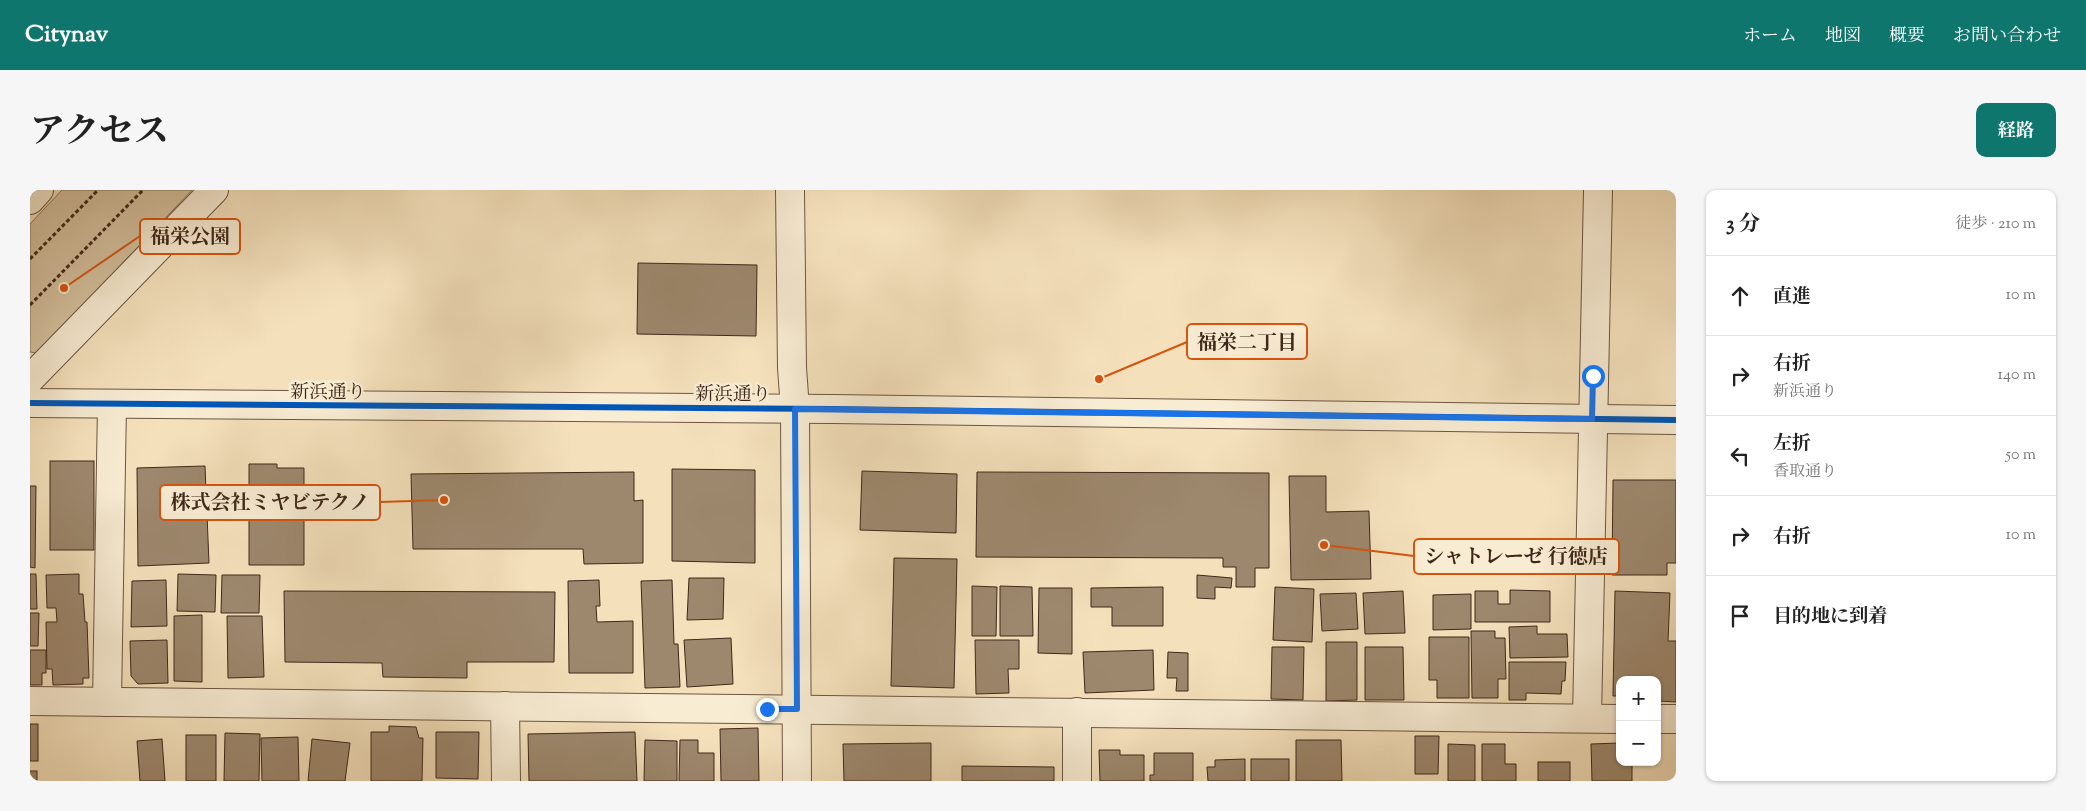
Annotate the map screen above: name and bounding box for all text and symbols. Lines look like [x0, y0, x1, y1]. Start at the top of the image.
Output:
text: Citynav [25, 18, 108, 52]
text: ホーム [1743, 24, 1797, 50]
text: 地図 [1825, 24, 1861, 50]
text: 概要 [1889, 24, 1925, 50]
text: お問い合わせ [1953, 24, 2061, 50]
button: 経路 [1976, 103, 2056, 157]
text: アクセス [30, 108, 169, 159]
text: 3 分 [1726, 210, 1760, 240]
text: 徒歩 · 210 m [1955, 213, 2036, 236]
callout: 福栄公園 [140, 219, 240, 254]
text: 福栄公園 [150, 224, 230, 253]
icon: ahead [1726, 282, 1754, 310]
text: 直進 [1773, 284, 1811, 311]
text: 10 m [2006, 284, 2036, 307]
callout: 福栄二丁目 [1187, 324, 1307, 359]
text: 福栄二丁目 [1197, 330, 1297, 359]
text: 右折 [1773, 351, 1811, 378]
icon: right [1726, 362, 1754, 390]
text: 140 m [1998, 364, 2036, 387]
route start [1582, 365, 1605, 388]
street label: 新浜通り [290, 380, 366, 407]
text: 新浜通り [1773, 381, 1837, 404]
street label: 新浜通り [695, 382, 771, 409]
text: 左折 [1773, 431, 1811, 458]
icon: left [1726, 442, 1754, 470]
text: 50 m [2005, 444, 2036, 467]
text: 香取通り [1773, 461, 1837, 484]
callout: 株式会社ミヤビテクノ [160, 485, 380, 520]
text: 株式会社ミヤビテクノ [171, 490, 369, 519]
icon: right [1726, 522, 1754, 550]
text: 右折 [1773, 524, 1811, 551]
text: 10 m [2006, 524, 2036, 547]
callout: シャトレーゼ 行徳店 [1414, 539, 1619, 574]
text: シャトレーゼ 行徳店 [1424, 544, 1608, 573]
icon: arrive [1726, 602, 1754, 630]
text: 目的地に到着 [1773, 604, 1887, 631]
map controls [1616, 676, 1661, 766]
button: + [1616, 676, 1661, 721]
route end [756, 698, 779, 721]
button: − [1616, 721, 1661, 766]

